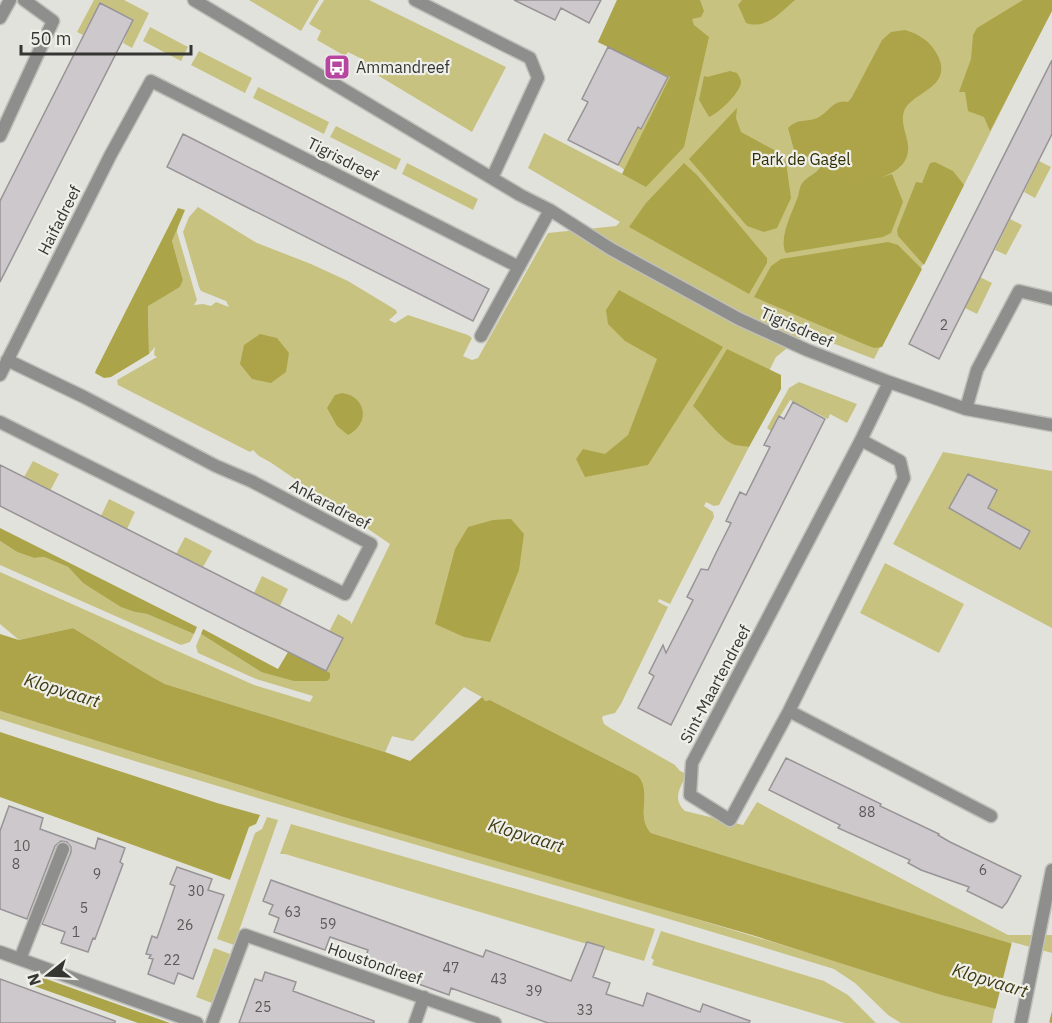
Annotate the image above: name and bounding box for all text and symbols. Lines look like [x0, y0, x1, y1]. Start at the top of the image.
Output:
scale bar [21, 18, 190, 56]
text: 50 m [30, 27, 72, 50]
bus stop icon: Ammandreef [322, 52, 352, 82]
place label: Ammandreef [356, 57, 450, 77]
street label: Tigrisdreef [304, 133, 382, 185]
park label: Park de Gagel [751, 149, 851, 169]
street label: Haifadreef [33, 182, 85, 258]
street label: Tigrisdreef [758, 302, 836, 352]
house number: 2 [940, 316, 948, 334]
street label: Ankaradreef [286, 474, 374, 534]
street label: Sint-Maartendreef [675, 621, 755, 747]
water label: Klopvaart [22, 668, 104, 713]
house number: 88 [859, 803, 875, 821]
water label: Klopvaart [486, 813, 568, 858]
house number: 10 [14, 837, 30, 855]
house number: 8 [12, 855, 20, 873]
house number: 6 [979, 861, 987, 879]
house number: 9 [93, 865, 101, 883]
house number: 30 [188, 882, 204, 900]
house number: 5 [80, 899, 88, 917]
house number: 63 [285, 903, 301, 921]
house number: 59 [320, 915, 336, 933]
house number: 26 [177, 916, 193, 934]
house number: 1 [72, 923, 80, 941]
street label: Houstondreef [325, 938, 425, 988]
north arrow [18, 945, 78, 1005]
house number: 22 [164, 951, 180, 969]
water label: Klopvaart [950, 958, 1032, 1003]
house number: 47 [443, 959, 459, 977]
house number: 43 [491, 970, 507, 988]
text: N [22, 971, 45, 988]
house number: 39 [526, 982, 542, 1000]
house number: 25 [255, 998, 271, 1016]
house number: 33 [577, 1001, 593, 1019]

